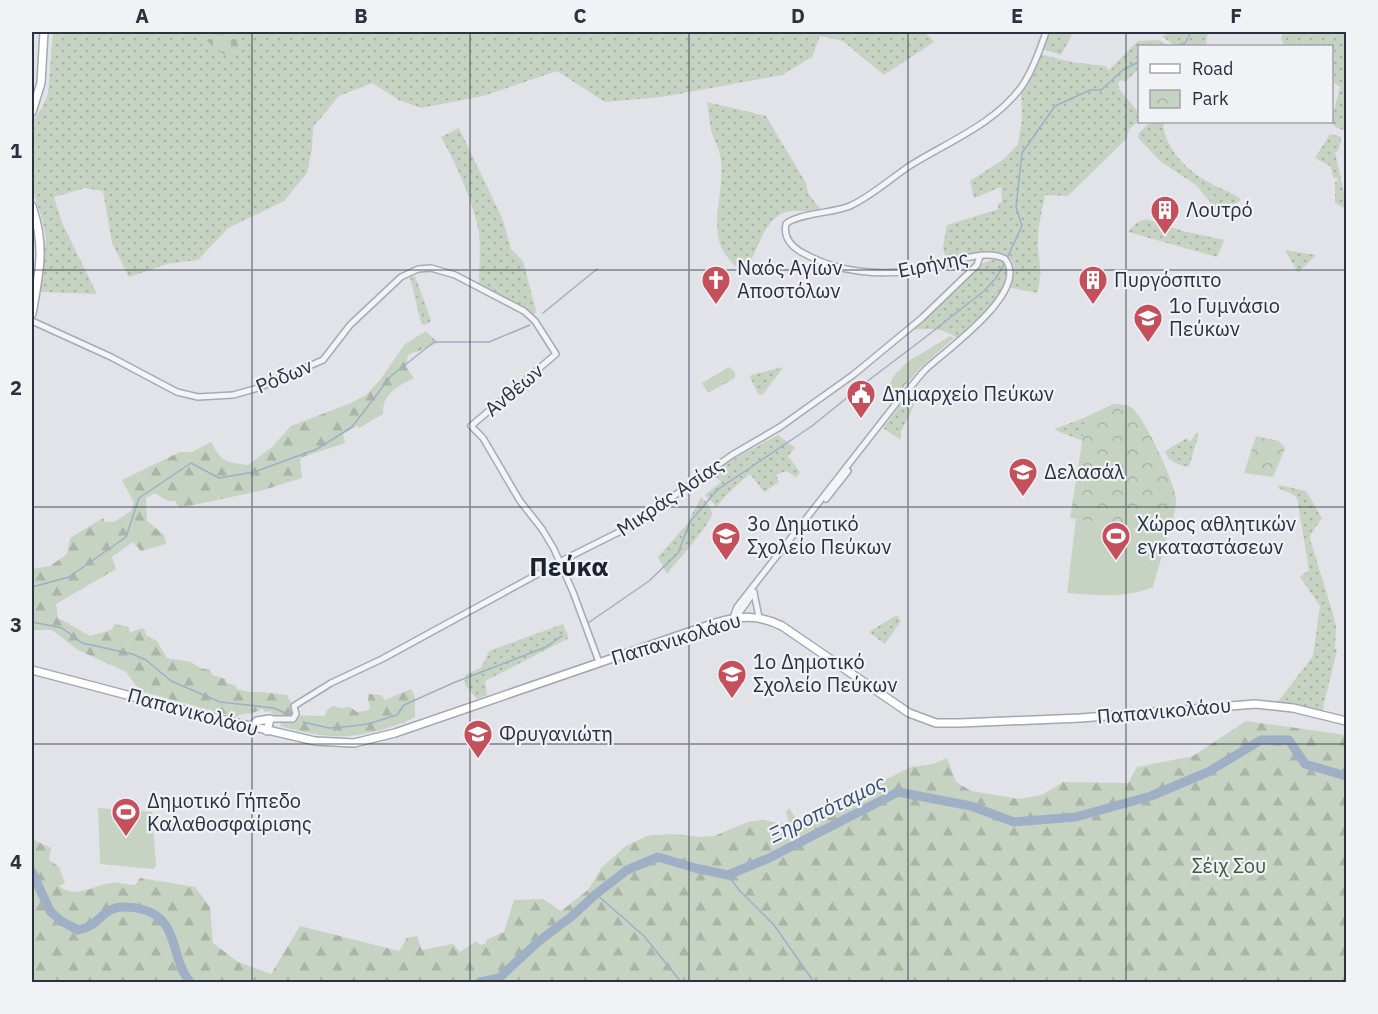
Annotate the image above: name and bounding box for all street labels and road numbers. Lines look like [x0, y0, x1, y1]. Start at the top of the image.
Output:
street label: Ειρήνης [895, 243, 970, 284]
street label: Ρόδων [251, 352, 316, 400]
street label: Ανθέων [479, 357, 549, 422]
street label: Μικράς Ασίας [611, 451, 728, 542]
street label: Παπανικολάου [607, 606, 744, 671]
street label: Παπανικολάου [125, 681, 262, 742]
street label: Παπανικολάου [1096, 691, 1232, 730]

